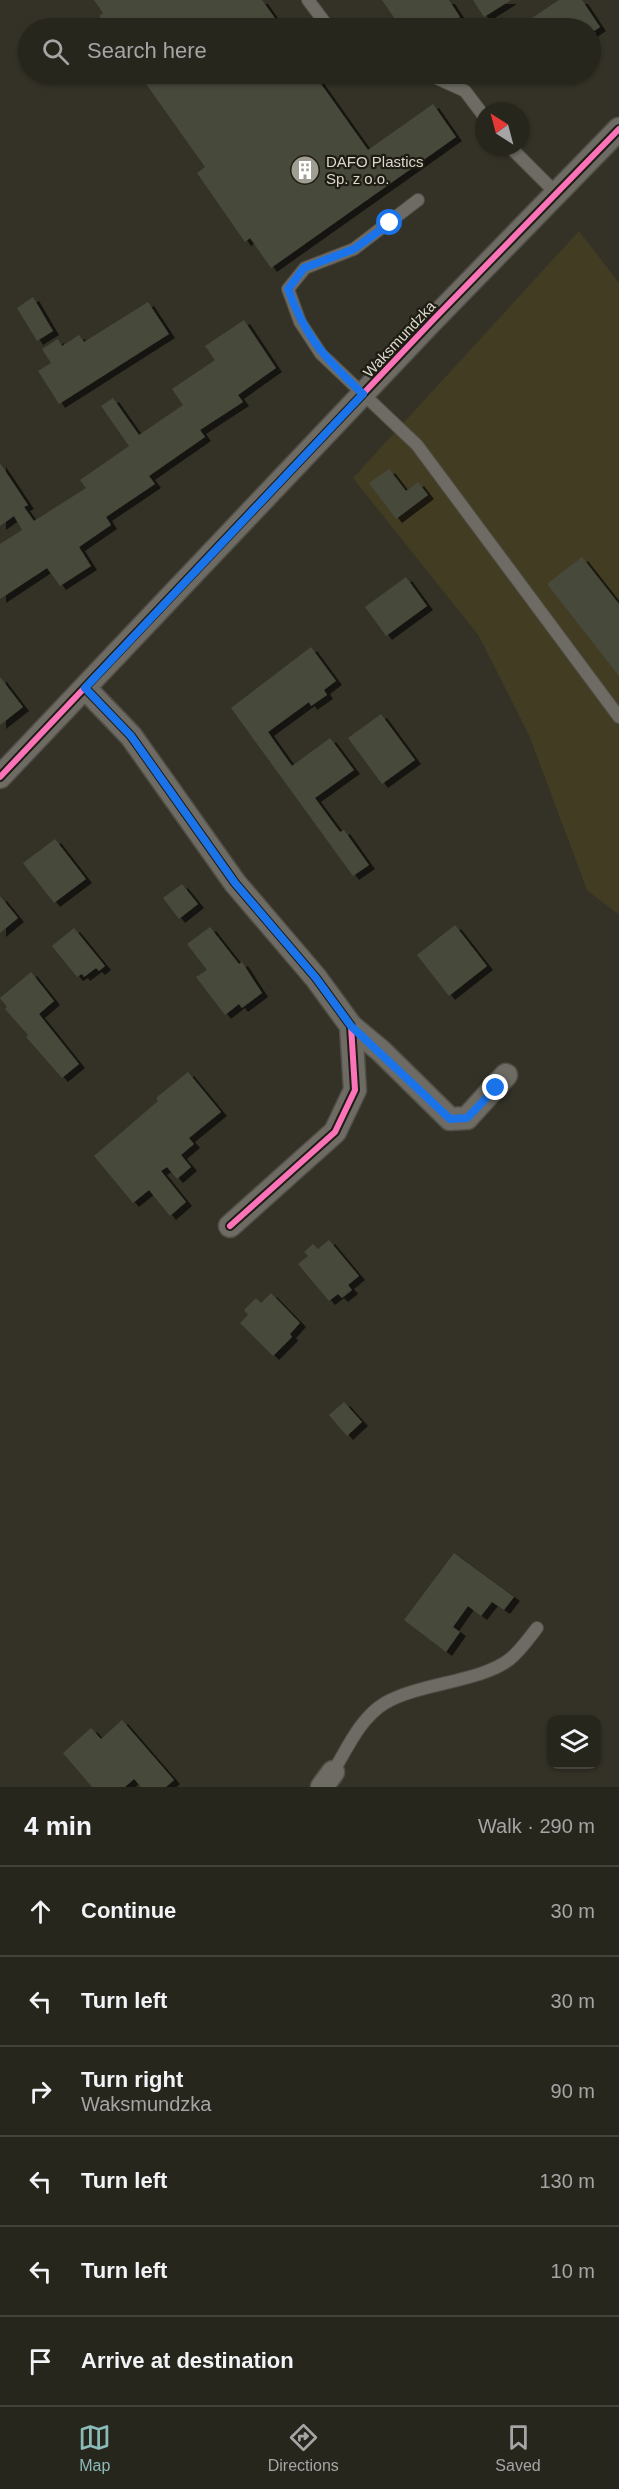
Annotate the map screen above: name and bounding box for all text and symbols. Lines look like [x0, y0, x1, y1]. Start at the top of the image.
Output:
search box [18, 18, 601, 84]
icon: search [39, 35, 72, 68]
text: Search here [87, 38, 207, 63]
north arrow [475, 102, 529, 156]
place label: DAFO Plastics Sp. z o.o. [326, 153, 424, 187]
building icon: DAFO Plastics Sp. z o.o. [289, 154, 321, 186]
route start [376, 209, 402, 235]
street label: Waksmundzka [359, 297, 439, 381]
route end [482, 1074, 508, 1100]
map controls [547, 1715, 601, 1769]
button: layers [547, 1715, 601, 1769]
text: 4 min [24, 1811, 92, 1841]
text: Walk · 290 m [478, 1815, 595, 1837]
icon: ahead [24, 1895, 57, 1928]
text: Continue [81, 1898, 176, 1923]
text: 30 m [551, 1900, 595, 1922]
icon: left [24, 1985, 57, 2018]
text: Turn left [81, 1988, 167, 2013]
text: 30 m [551, 1990, 595, 2012]
text: Turn right [81, 2067, 183, 2092]
icon: right [24, 2075, 57, 2108]
text: 90 m [551, 2080, 595, 2102]
text: Waksmundzka [81, 2093, 211, 2115]
icon: left [24, 2165, 57, 2198]
text: Turn left [81, 2168, 167, 2193]
text: 130 m [539, 2170, 595, 2192]
icon: left [24, 2255, 57, 2288]
text: Turn left [81, 2258, 167, 2283]
text: 10 m [551, 2260, 595, 2282]
icon: arrive [24, 2345, 57, 2378]
text: Arrive at destination [81, 2348, 294, 2373]
tab: Map [78, 2421, 111, 2475]
tab: Directions [268, 2421, 339, 2475]
tab: Saved [495, 2421, 541, 2475]

